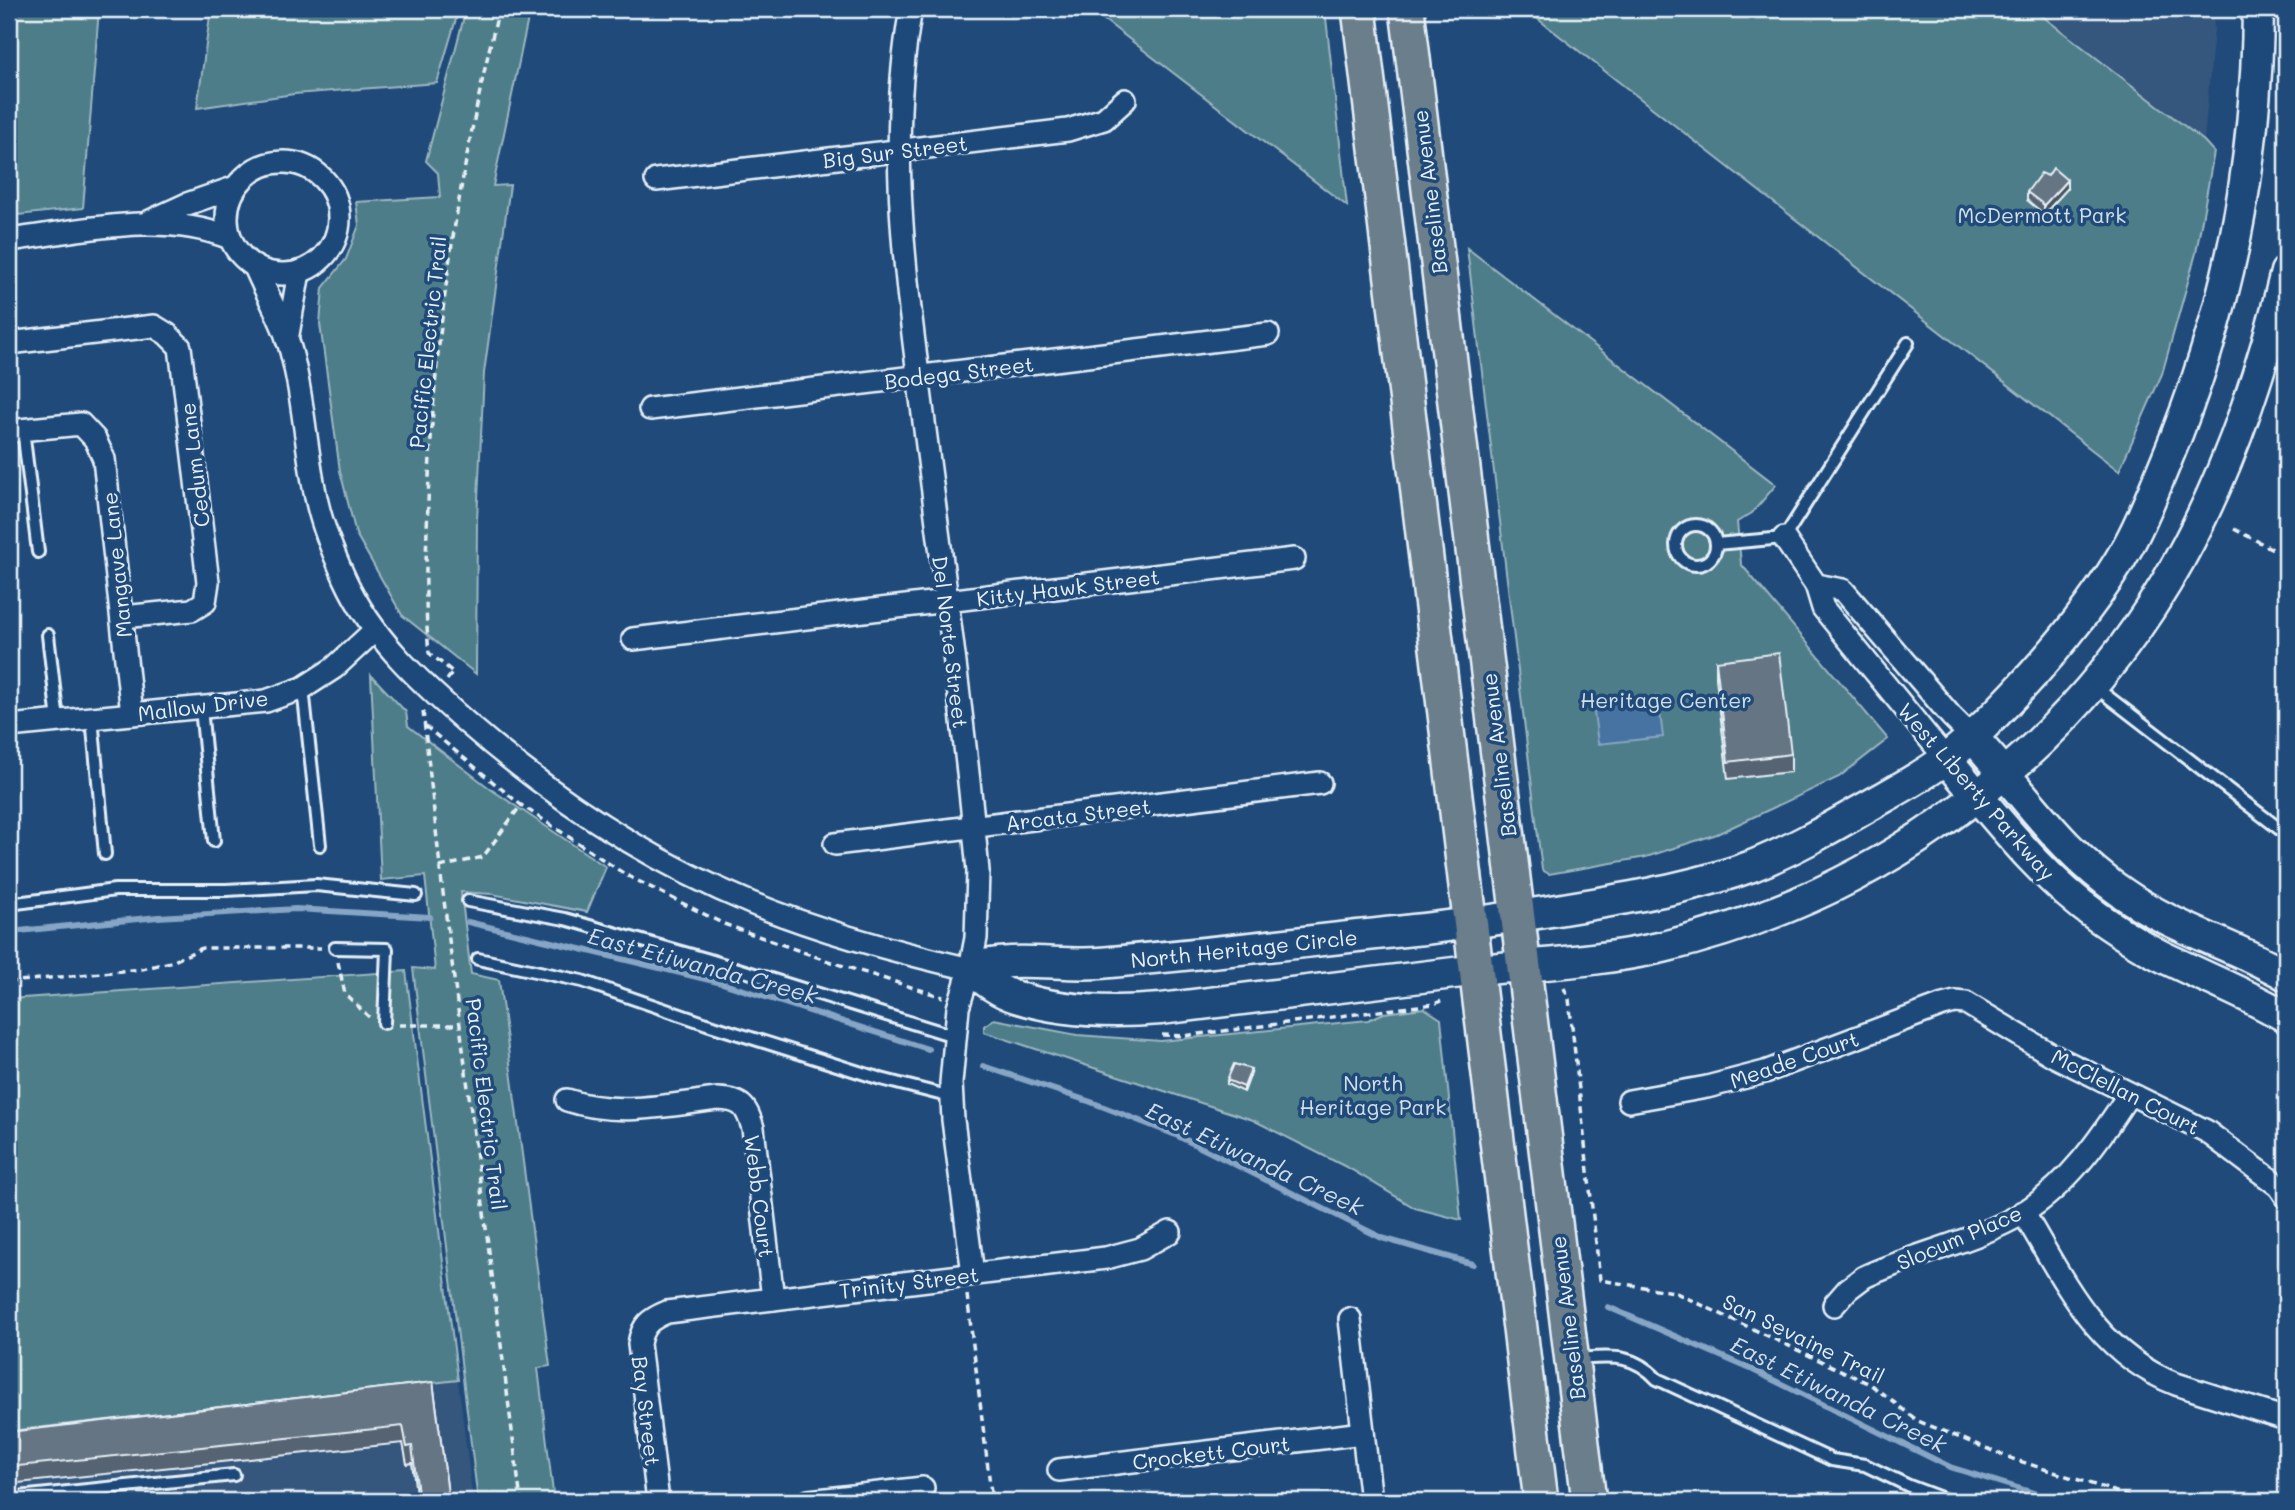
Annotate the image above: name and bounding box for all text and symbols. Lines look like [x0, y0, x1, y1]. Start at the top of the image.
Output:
street label: Baseline Avenue [1406, 108, 1452, 276]
street label: Big Sur Street [821, 129, 969, 173]
park label: McDermott Park [1957, 201, 2127, 228]
street label: Pacific Electric Trail [402, 235, 452, 449]
street label: Bodega Street [883, 349, 1035, 395]
street label: Cedum Lane [173, 401, 215, 529]
street label: Mangave Lane [95, 491, 137, 639]
street label: Del Norte Street [927, 554, 975, 730]
street label: Kitty Hawk Street [975, 562, 1161, 612]
street label: Baseline Avenue [1475, 671, 1521, 839]
street label: Mallow Drive [136, 684, 270, 726]
park label: Heritage Center [1580, 686, 1752, 713]
street label: West Liberty Parkway [1892, 697, 2062, 885]
street label: Arcata Street [1004, 792, 1152, 836]
water label: East Etiwanda Creek [585, 920, 822, 1010]
street label: North Heritage Circle [1129, 923, 1359, 973]
street label: Pacific Electric Trail [461, 997, 513, 1211]
street label: Meade Court [1726, 1024, 1862, 1094]
street label: McClellan Court [2047, 1042, 2205, 1140]
park label: North Heritage Park [1300, 1069, 1446, 1120]
water label: East Etiwanda Creek [1142, 1094, 1369, 1222]
street label: Webb Court [739, 1133, 781, 1259]
street label: Slocum Place [1892, 1199, 2026, 1275]
street label: Baseline Avenue [1544, 1234, 1590, 1402]
street label: Trinity Street [838, 1260, 980, 1304]
street label: San Sevaine Trail [1719, 1287, 1889, 1389]
water label: East Etiwanda Creek [1726, 1329, 1952, 1460]
street label: Bay Street [627, 1354, 667, 1468]
street label: Crockett Court [1131, 1429, 1291, 1475]

